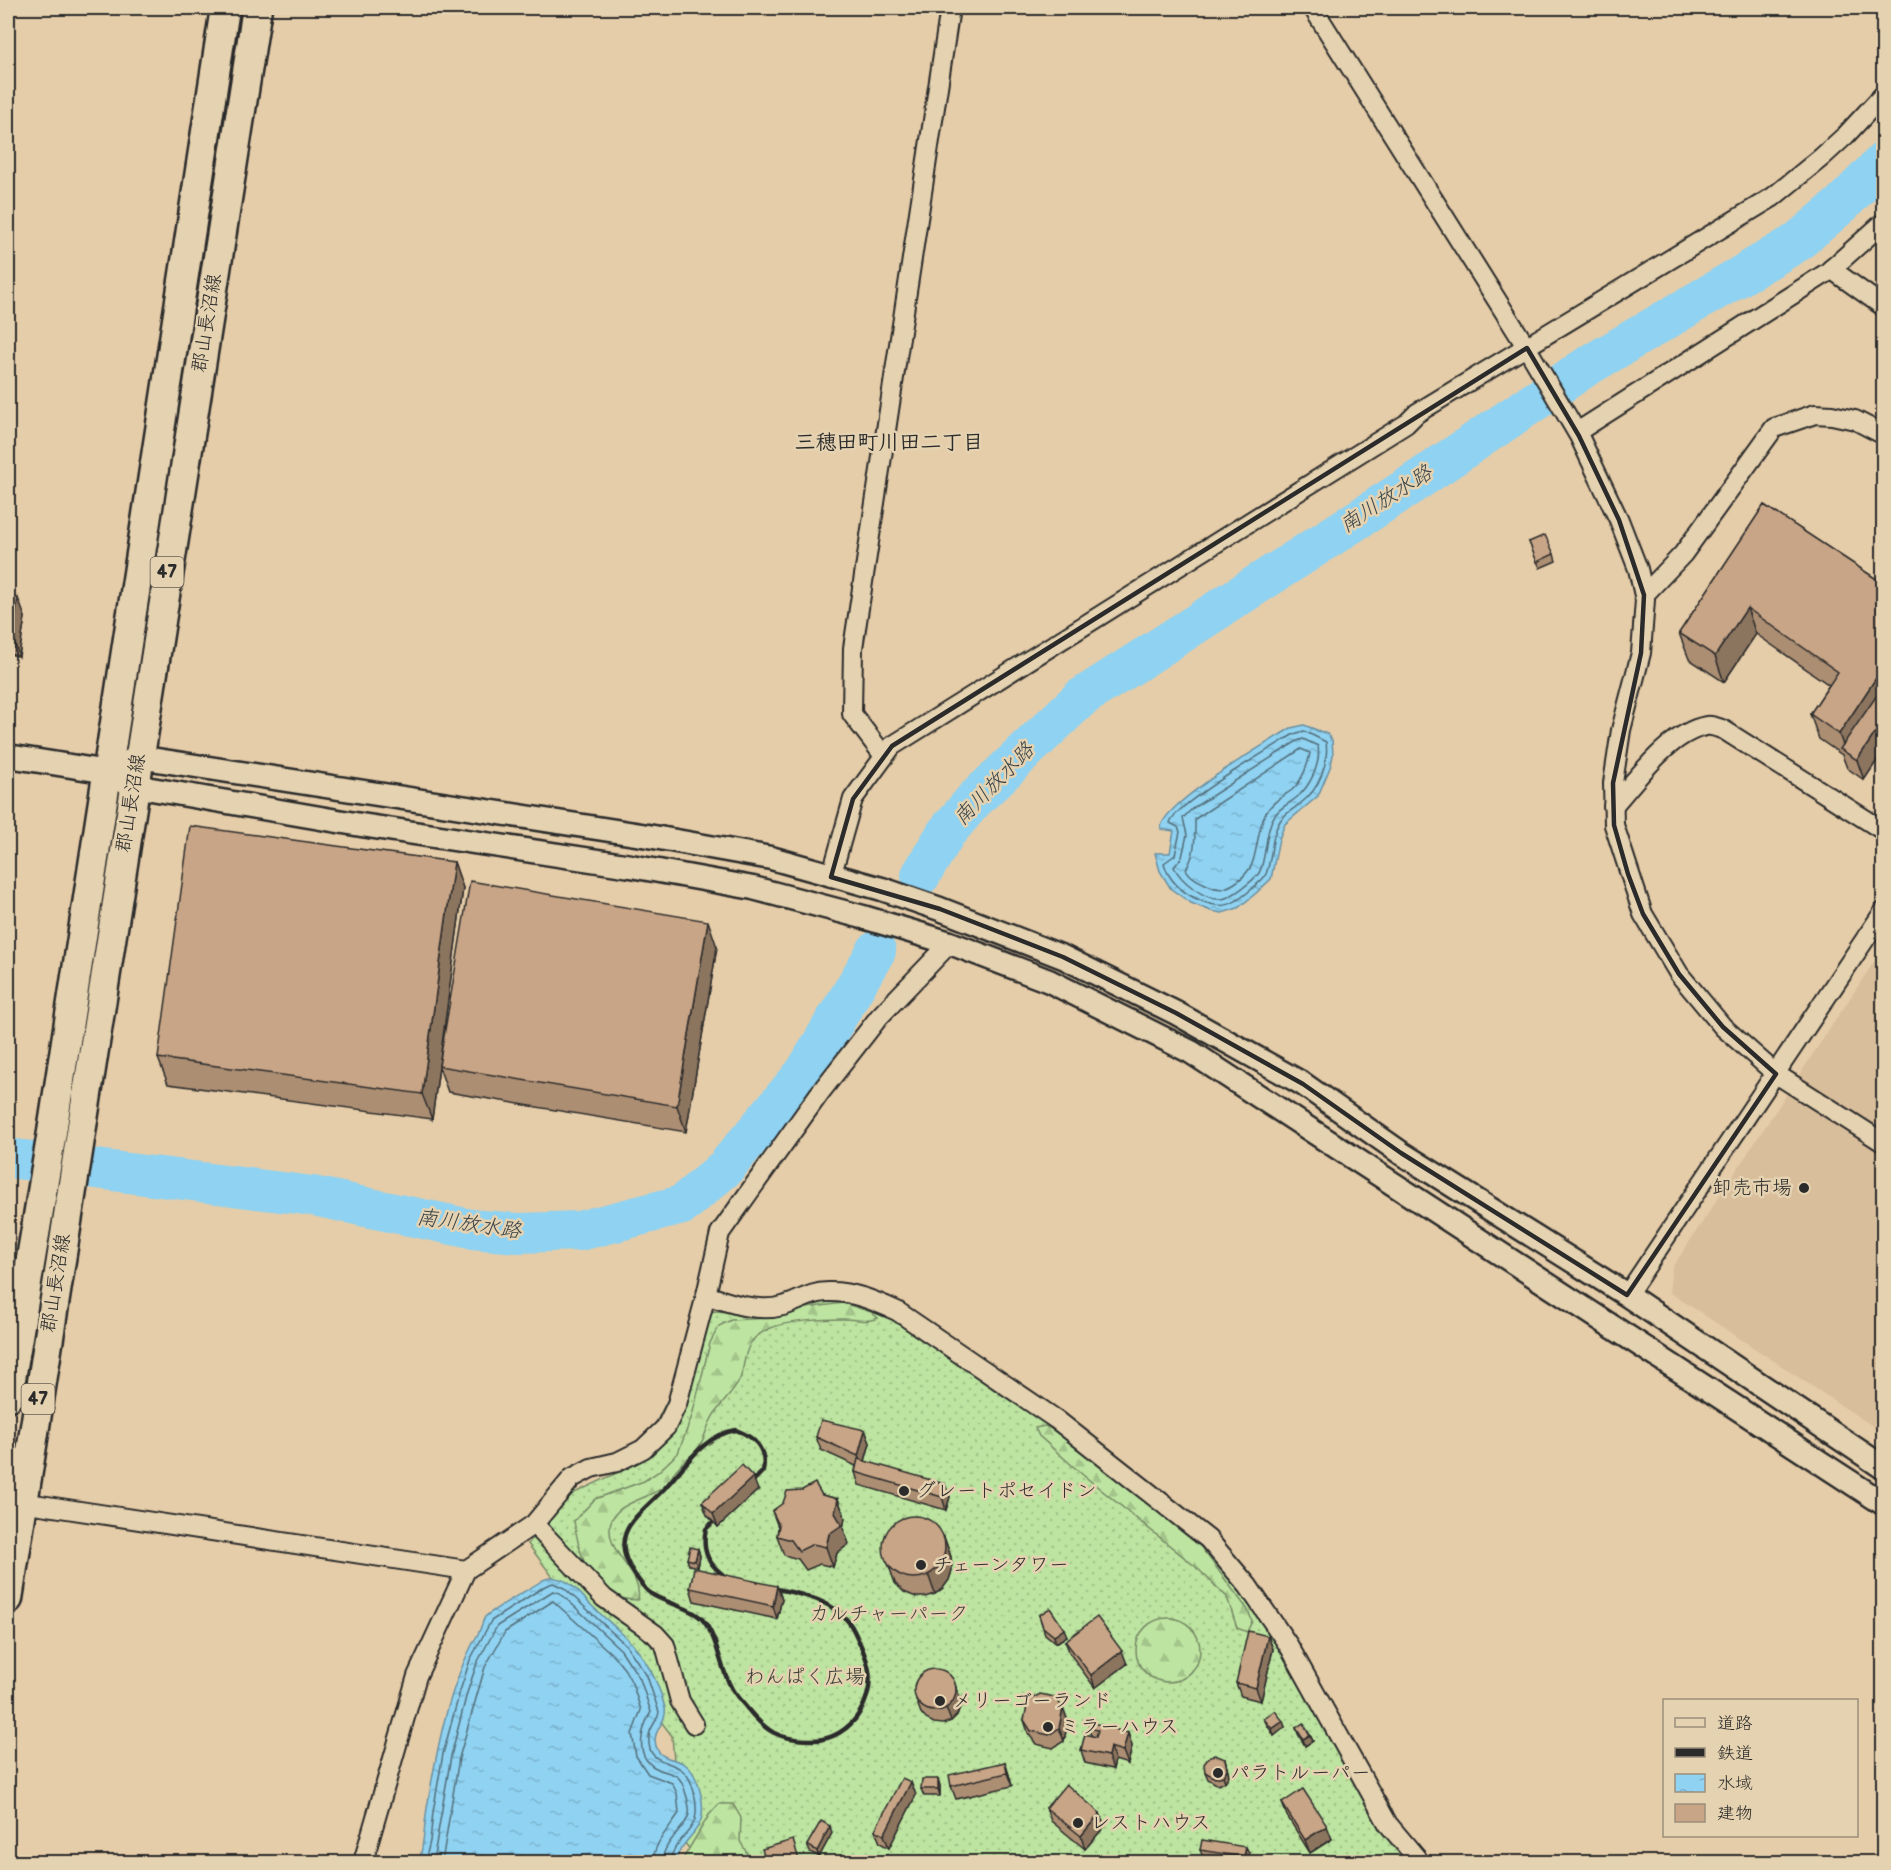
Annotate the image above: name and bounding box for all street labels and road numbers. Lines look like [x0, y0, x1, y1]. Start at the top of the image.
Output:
street label: 郡山長沼線 [187, 272, 227, 374]
road number: 47 [150, 557, 184, 587]
street label: 郡山長沼線 [111, 752, 151, 854]
street label: 郡山長沼線 [36, 1232, 76, 1334]
road number: 47 [22, 1384, 54, 1414]

